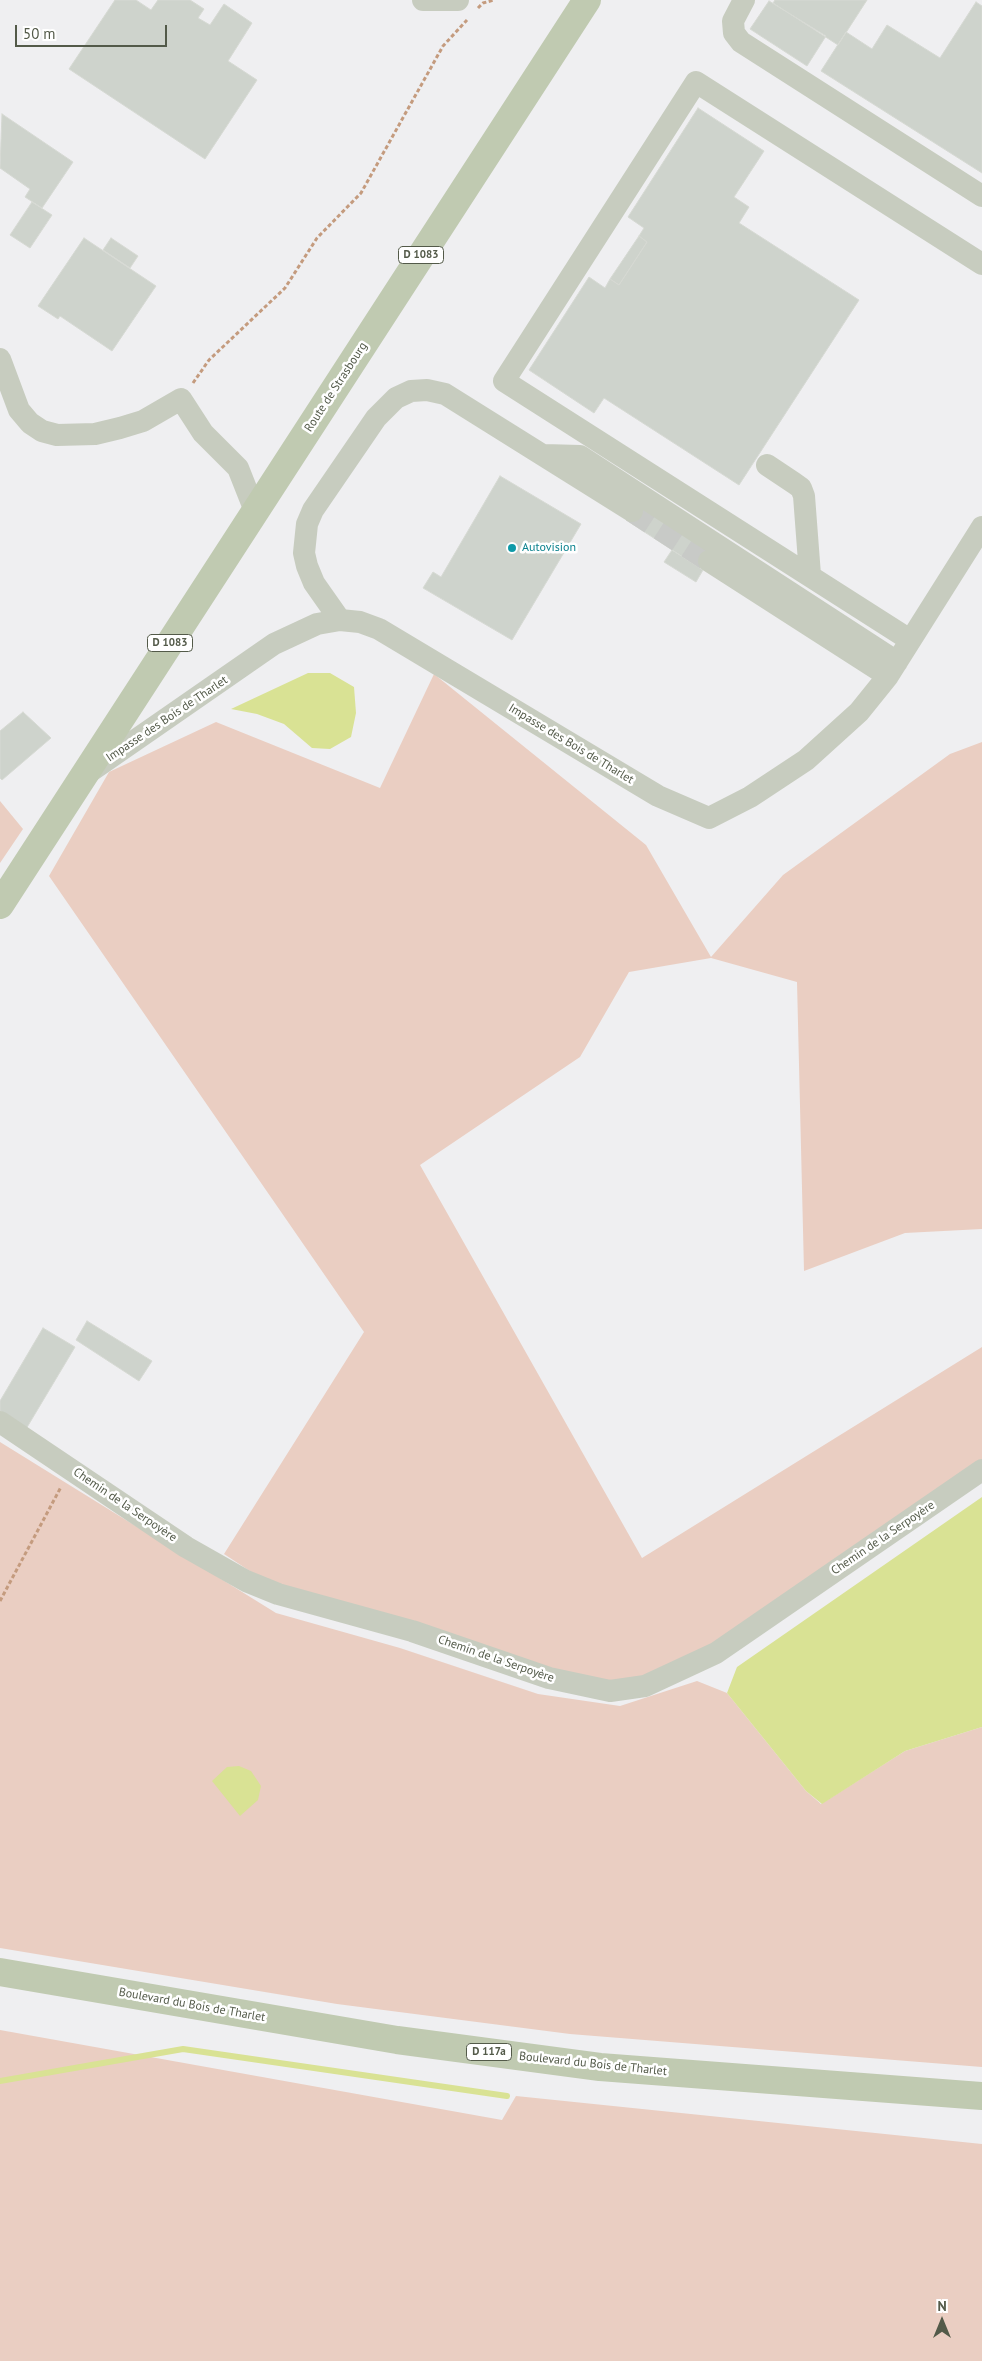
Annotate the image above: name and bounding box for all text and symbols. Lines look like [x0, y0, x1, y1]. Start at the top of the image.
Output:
scale bar [18, 15, 170, 47]
text: 50 m [23, 24, 56, 43]
road number: D 1083 [398, 246, 444, 264]
street label: Route de Strasbourg [302, 340, 370, 434]
place label: Autovision [522, 541, 576, 555]
marker: Autovision [506, 542, 518, 554]
road number: D 1083 [148, 634, 192, 651]
street label: Impasse des Bois de Tharlet [103, 673, 231, 765]
street label: Impasse des Bois de Tharlet [506, 701, 636, 787]
street label: Chemin de la Serpoyère [71, 1465, 179, 1545]
street label: Chemin de la Serpoyère [829, 1498, 937, 1578]
street label: Chemin de la Serpoyère [436, 1632, 556, 1686]
street label: Boulevard du Bois de Tharlet [118, 1985, 266, 2025]
road number: D 117a [466, 2044, 512, 2060]
street label: Boulevard du Bois de Tharlet [518, 2049, 668, 2079]
north arrow [917, 2296, 967, 2346]
text: N [937, 2297, 947, 2315]

